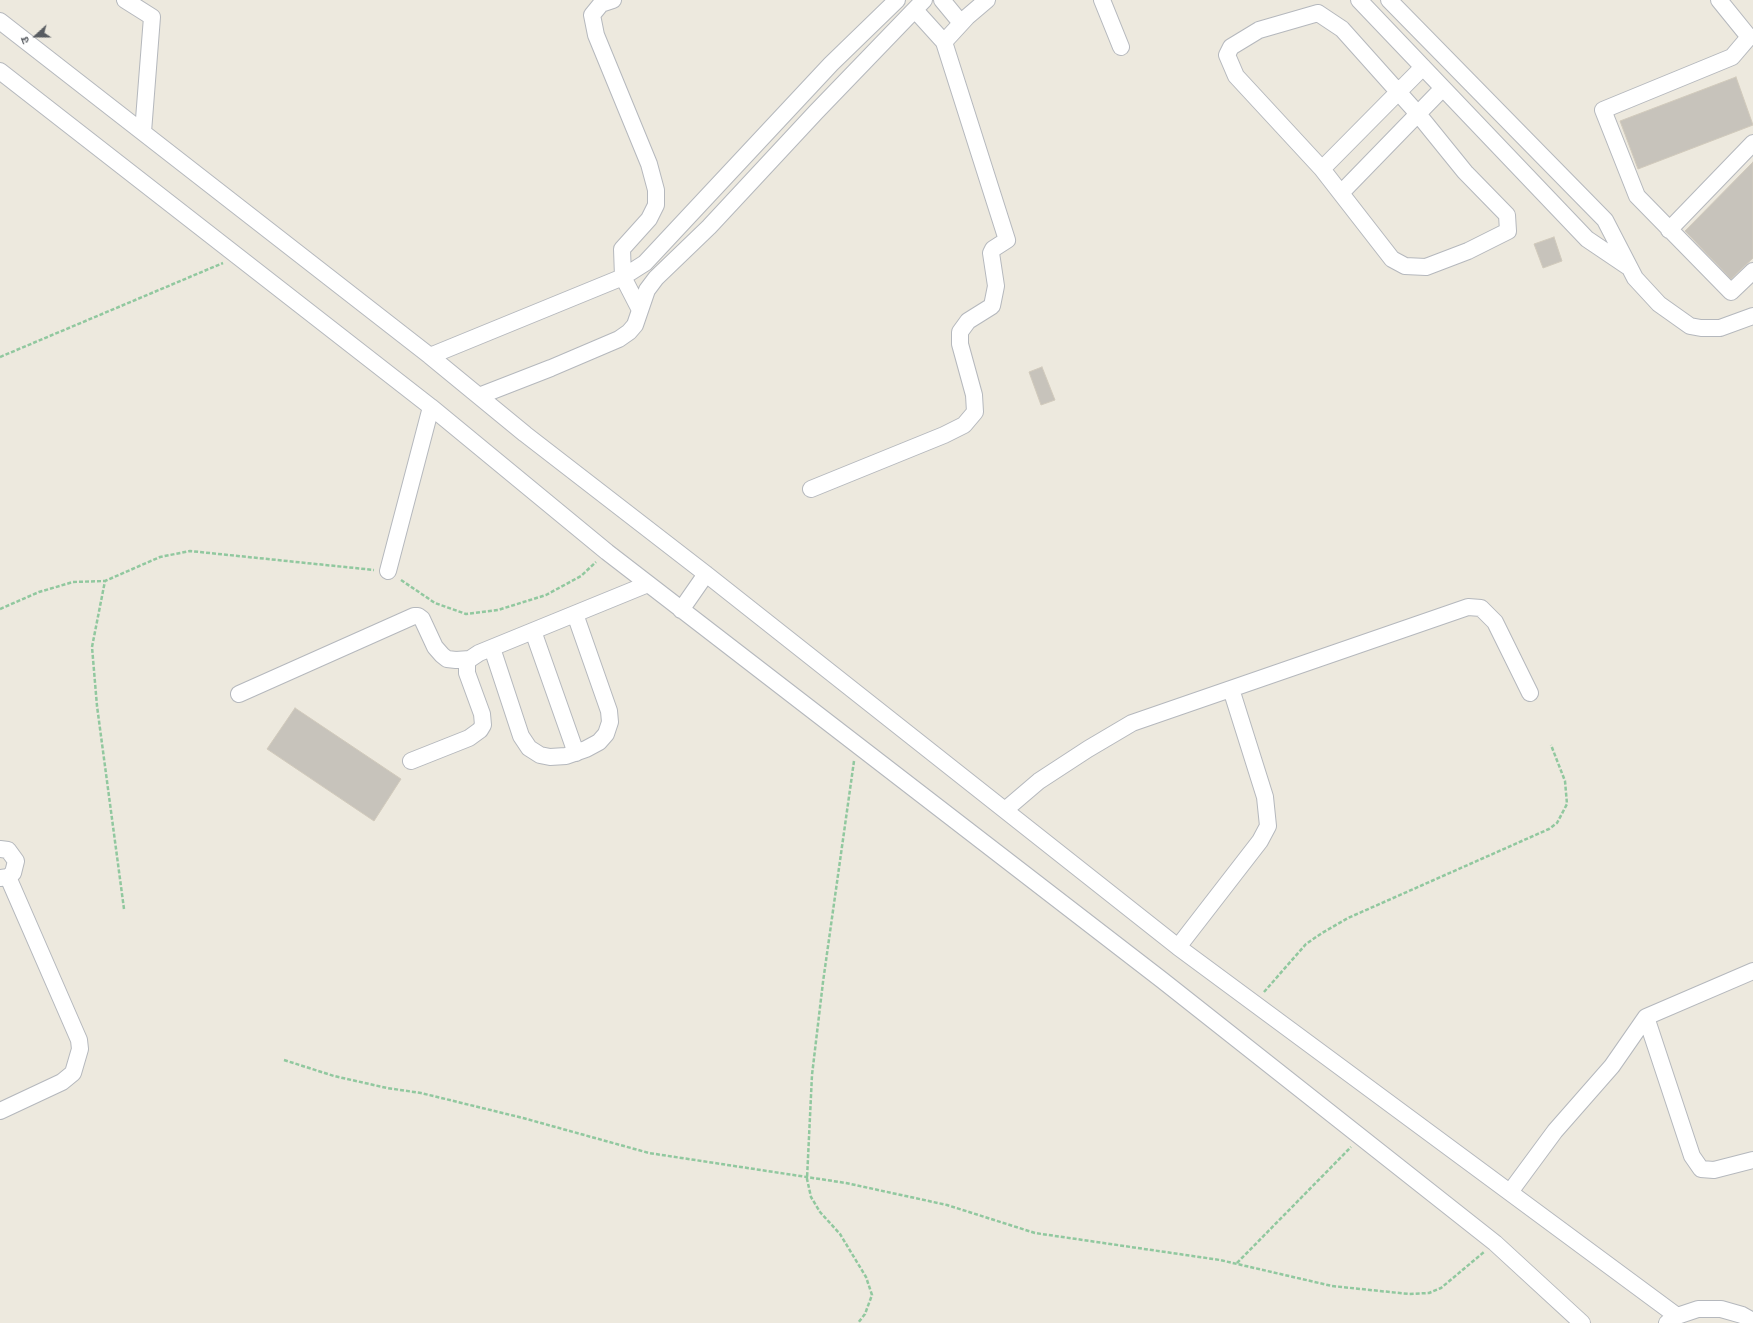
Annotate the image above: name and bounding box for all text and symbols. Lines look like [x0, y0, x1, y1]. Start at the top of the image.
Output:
north arrow [16, 16, 56, 56]
text: उ [17, 35, 32, 46]

